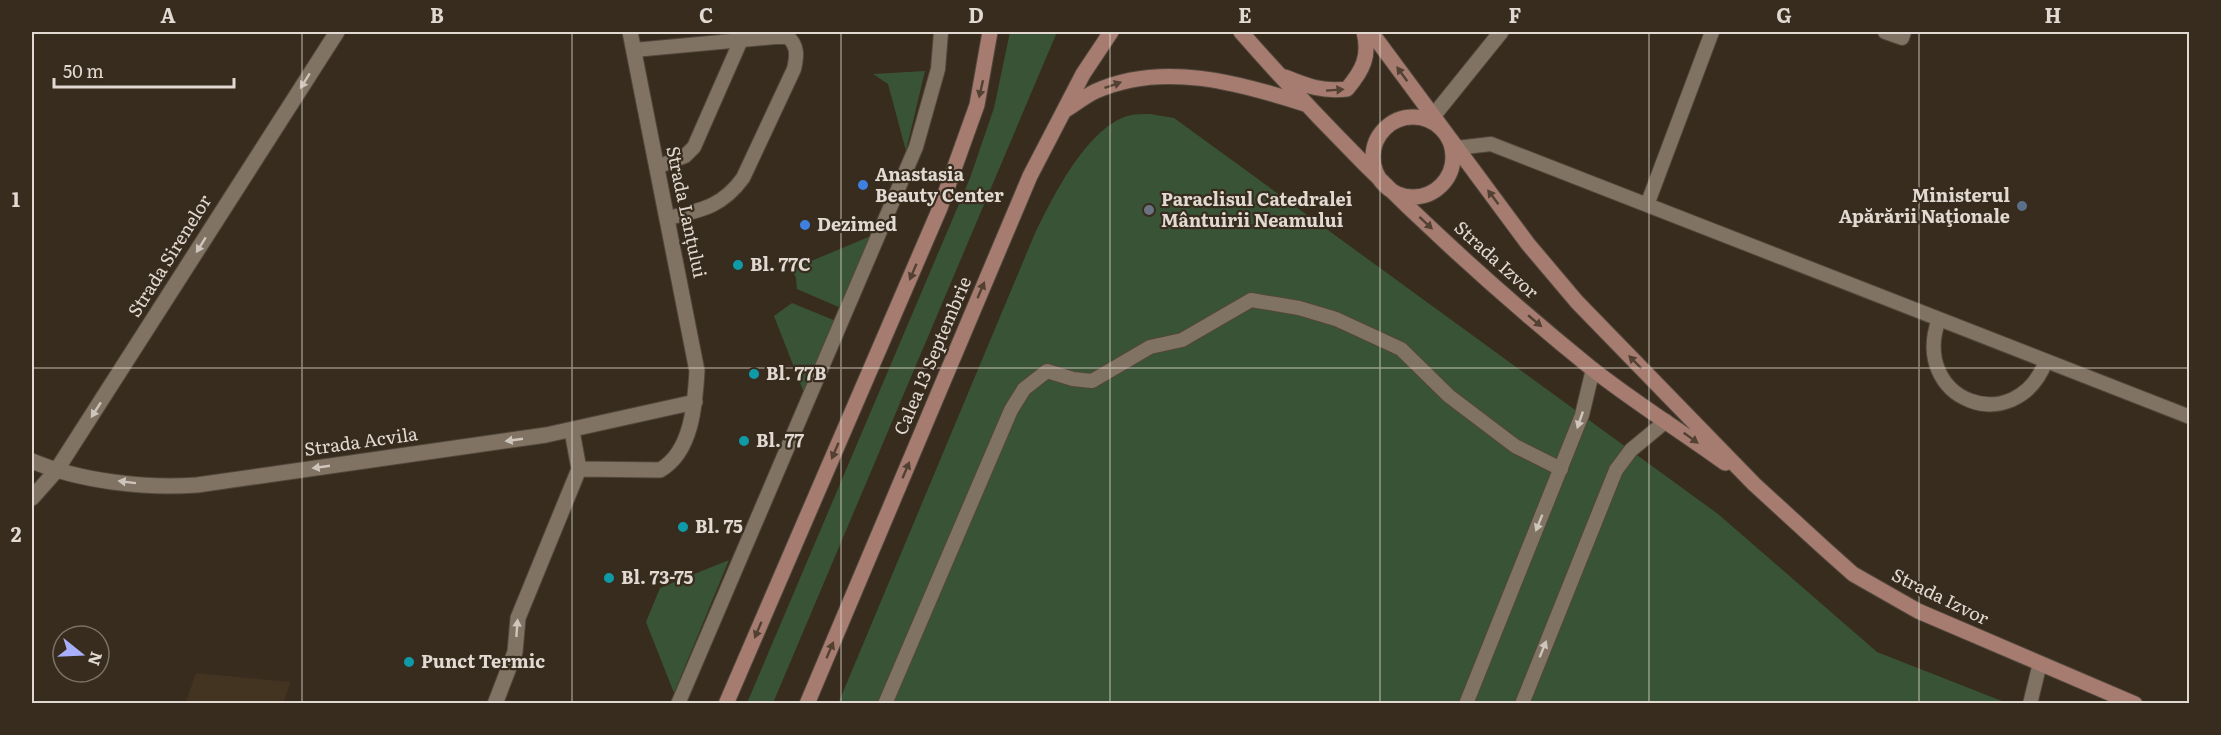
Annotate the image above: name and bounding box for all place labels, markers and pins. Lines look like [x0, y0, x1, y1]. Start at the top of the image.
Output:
place label: Anastasia Beauty Center [875, 160, 1004, 208]
marker: Anastasia Beauty Center [856, 178, 870, 192]
place label: Ministerul Apărării Naţionale [1839, 181, 2010, 229]
place label: Paraclisul Catedralei Mântuirii Neamului [1161, 185, 1353, 233]
marker: Ministerul Apărării Naţionale [2015, 199, 2029, 213]
marker: Paraclisul Catedralei Mântuirii Neamului [1142, 203, 1156, 217]
place label: Dezimed [817, 210, 897, 237]
marker: Dezimed [798, 218, 812, 232]
place label: Bl. 77C [750, 250, 811, 277]
marker: Bl. 77C [731, 258, 745, 272]
place label: Bl. 77B [766, 359, 826, 386]
marker: Bl. 77B [747, 367, 761, 381]
place label: Bl. 77 [756, 426, 804, 453]
marker: Bl. 77 [737, 434, 751, 448]
place label: Bl. 75 [695, 512, 743, 539]
marker: Bl. 75 [676, 520, 690, 534]
place label: Bl. 73-75 [621, 563, 693, 590]
marker: Bl. 73-75 [602, 571, 616, 585]
place label: Punct Termic [421, 647, 545, 674]
marker: Punct Termic [402, 655, 416, 669]

